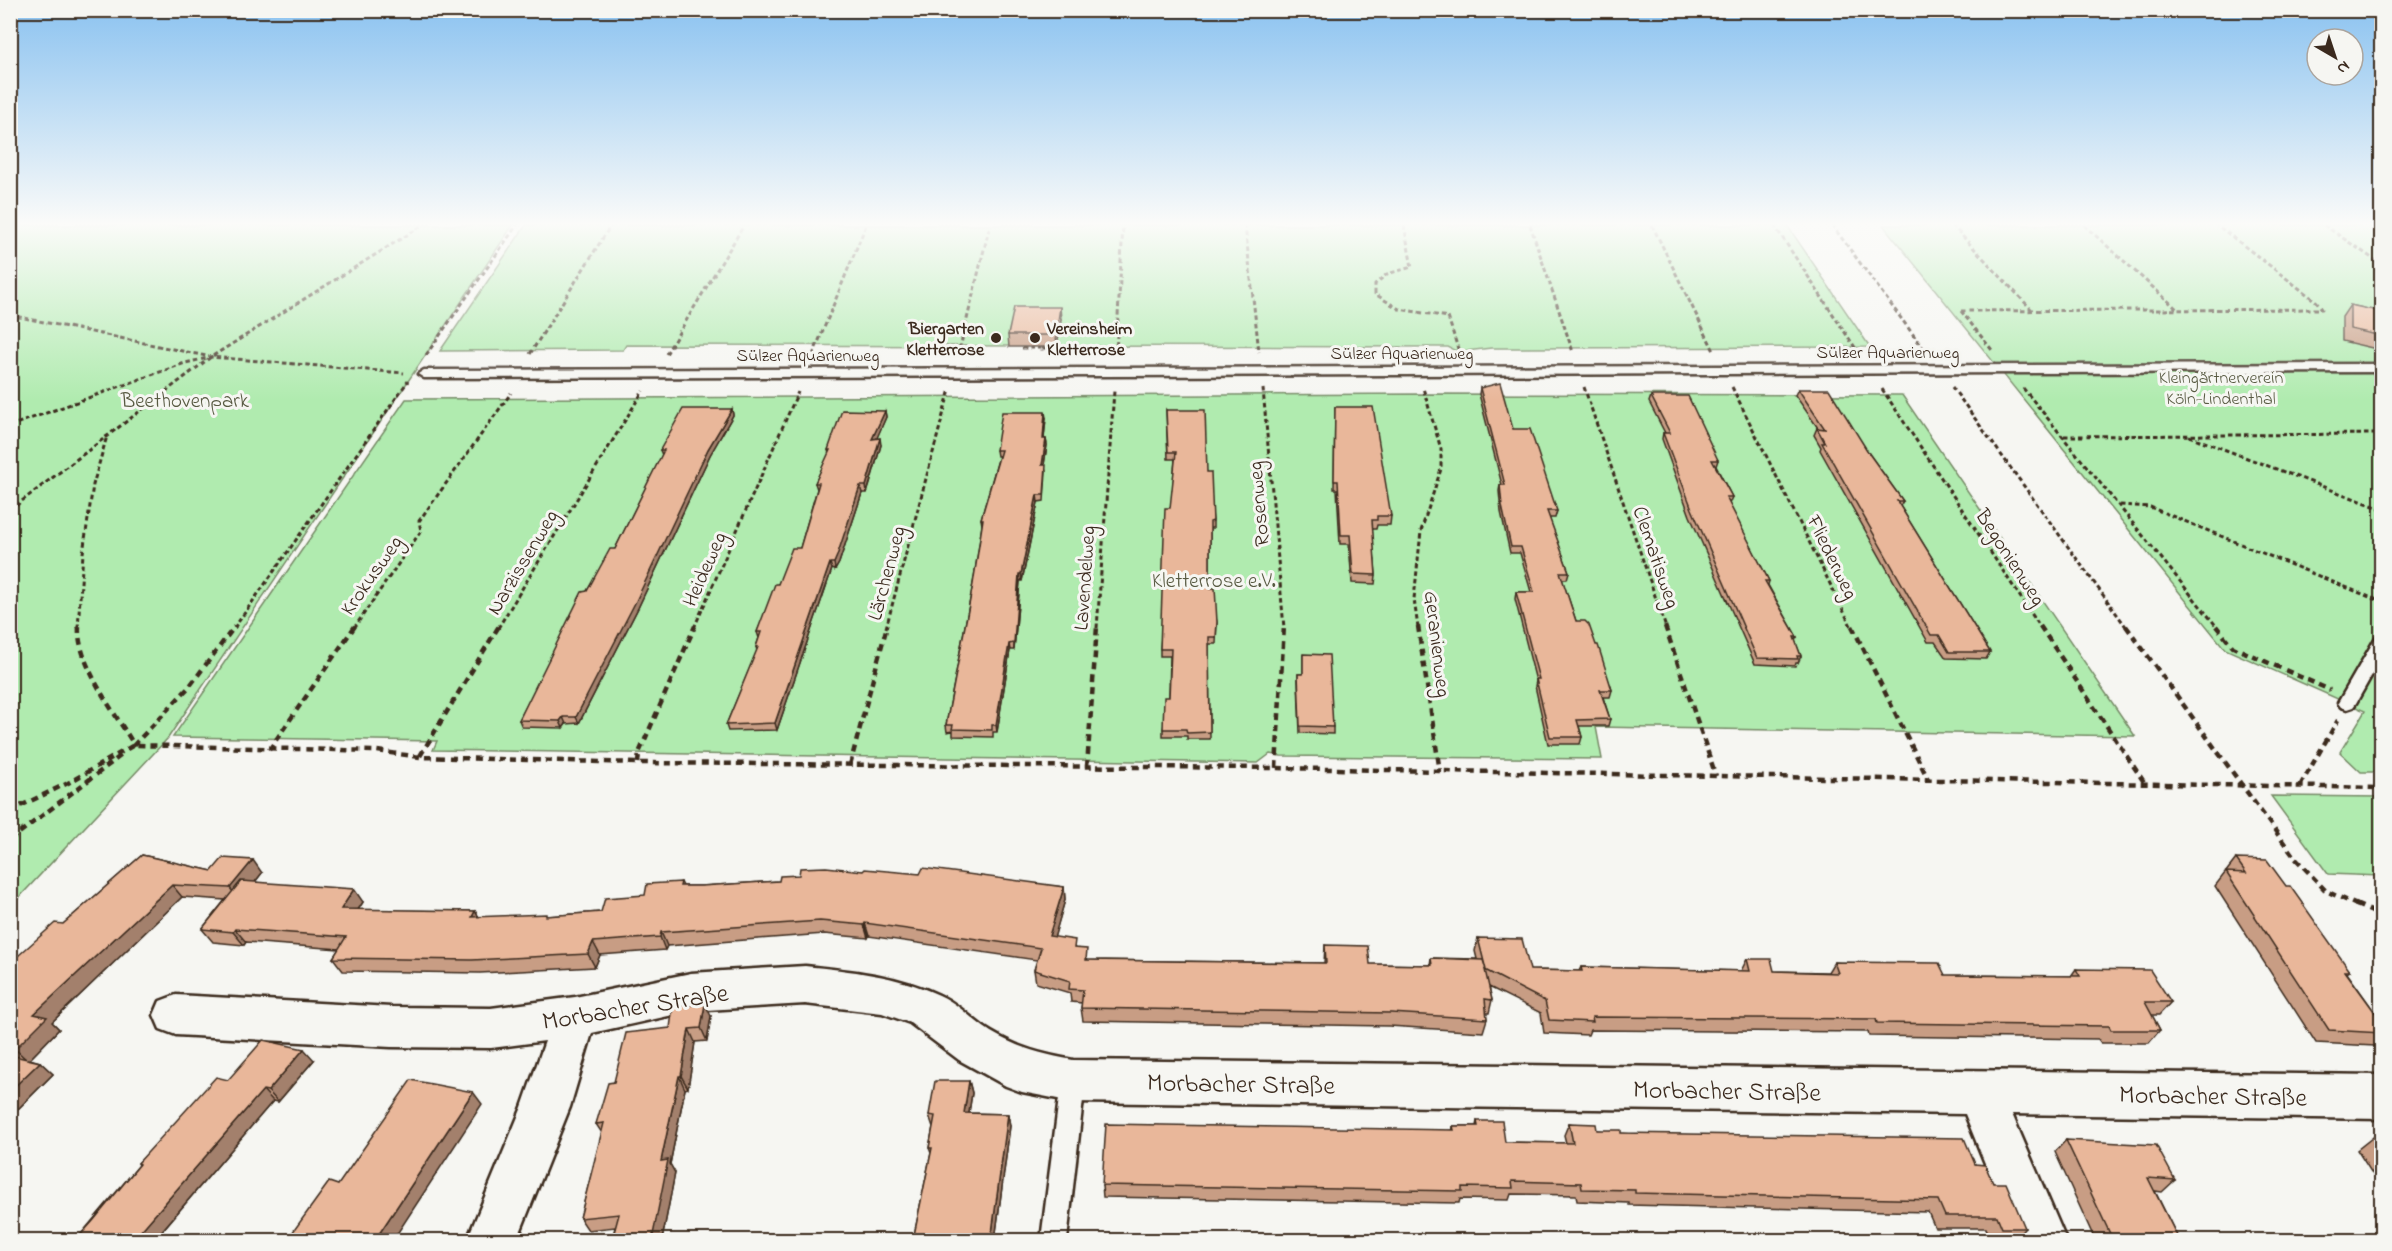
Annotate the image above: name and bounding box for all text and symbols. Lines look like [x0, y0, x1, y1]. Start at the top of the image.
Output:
north arrow [2305, 27, 2365, 87]
text: N [2331, 54, 2355, 80]
place label: Biergarten Kletterrose [906, 317, 985, 364]
place label: Vereinsheim Kletterrose [1046, 317, 1132, 364]
marker: Biergarten Kletterrose [989, 331, 1003, 345]
marker: Vereinsheim Kletterrose [1028, 331, 1042, 345]
street label: Sülzer Aquarienweg [1817, 341, 1959, 368]
street label: Sülzer Aquarienweg [1331, 342, 1473, 369]
street label: Sülzer Aquarienweg [737, 344, 879, 371]
park label: Kleingärtnerverein Köln-Lindenthal [2159, 366, 2283, 413]
park label: Beethovenpark [120, 387, 250, 417]
street label: Rosenweg [1241, 460, 1281, 548]
street label: Clematisweg [1622, 503, 1687, 613]
street label: Begonienweg [1964, 503, 2052, 614]
street label: Narzissenweg [480, 505, 569, 623]
street label: Fliederweg [1796, 510, 1865, 606]
street label: Lärchenweg [861, 523, 917, 625]
street label: Lavendelweg [1067, 525, 1107, 632]
street label: Heideweg [676, 528, 737, 613]
street label: Krokusweg [334, 530, 413, 623]
park label: Kletterrose e.V. [1152, 567, 1276, 597]
street label: Geranienweg [1413, 589, 1457, 699]
street label: Morbacher Straße [540, 975, 732, 1042]
street label: Morbacher Straße [1147, 1065, 1336, 1107]
street label: Morbacher Straße [1633, 1072, 1822, 1114]
street label: Morbacher Straße [2119, 1077, 2308, 1119]

